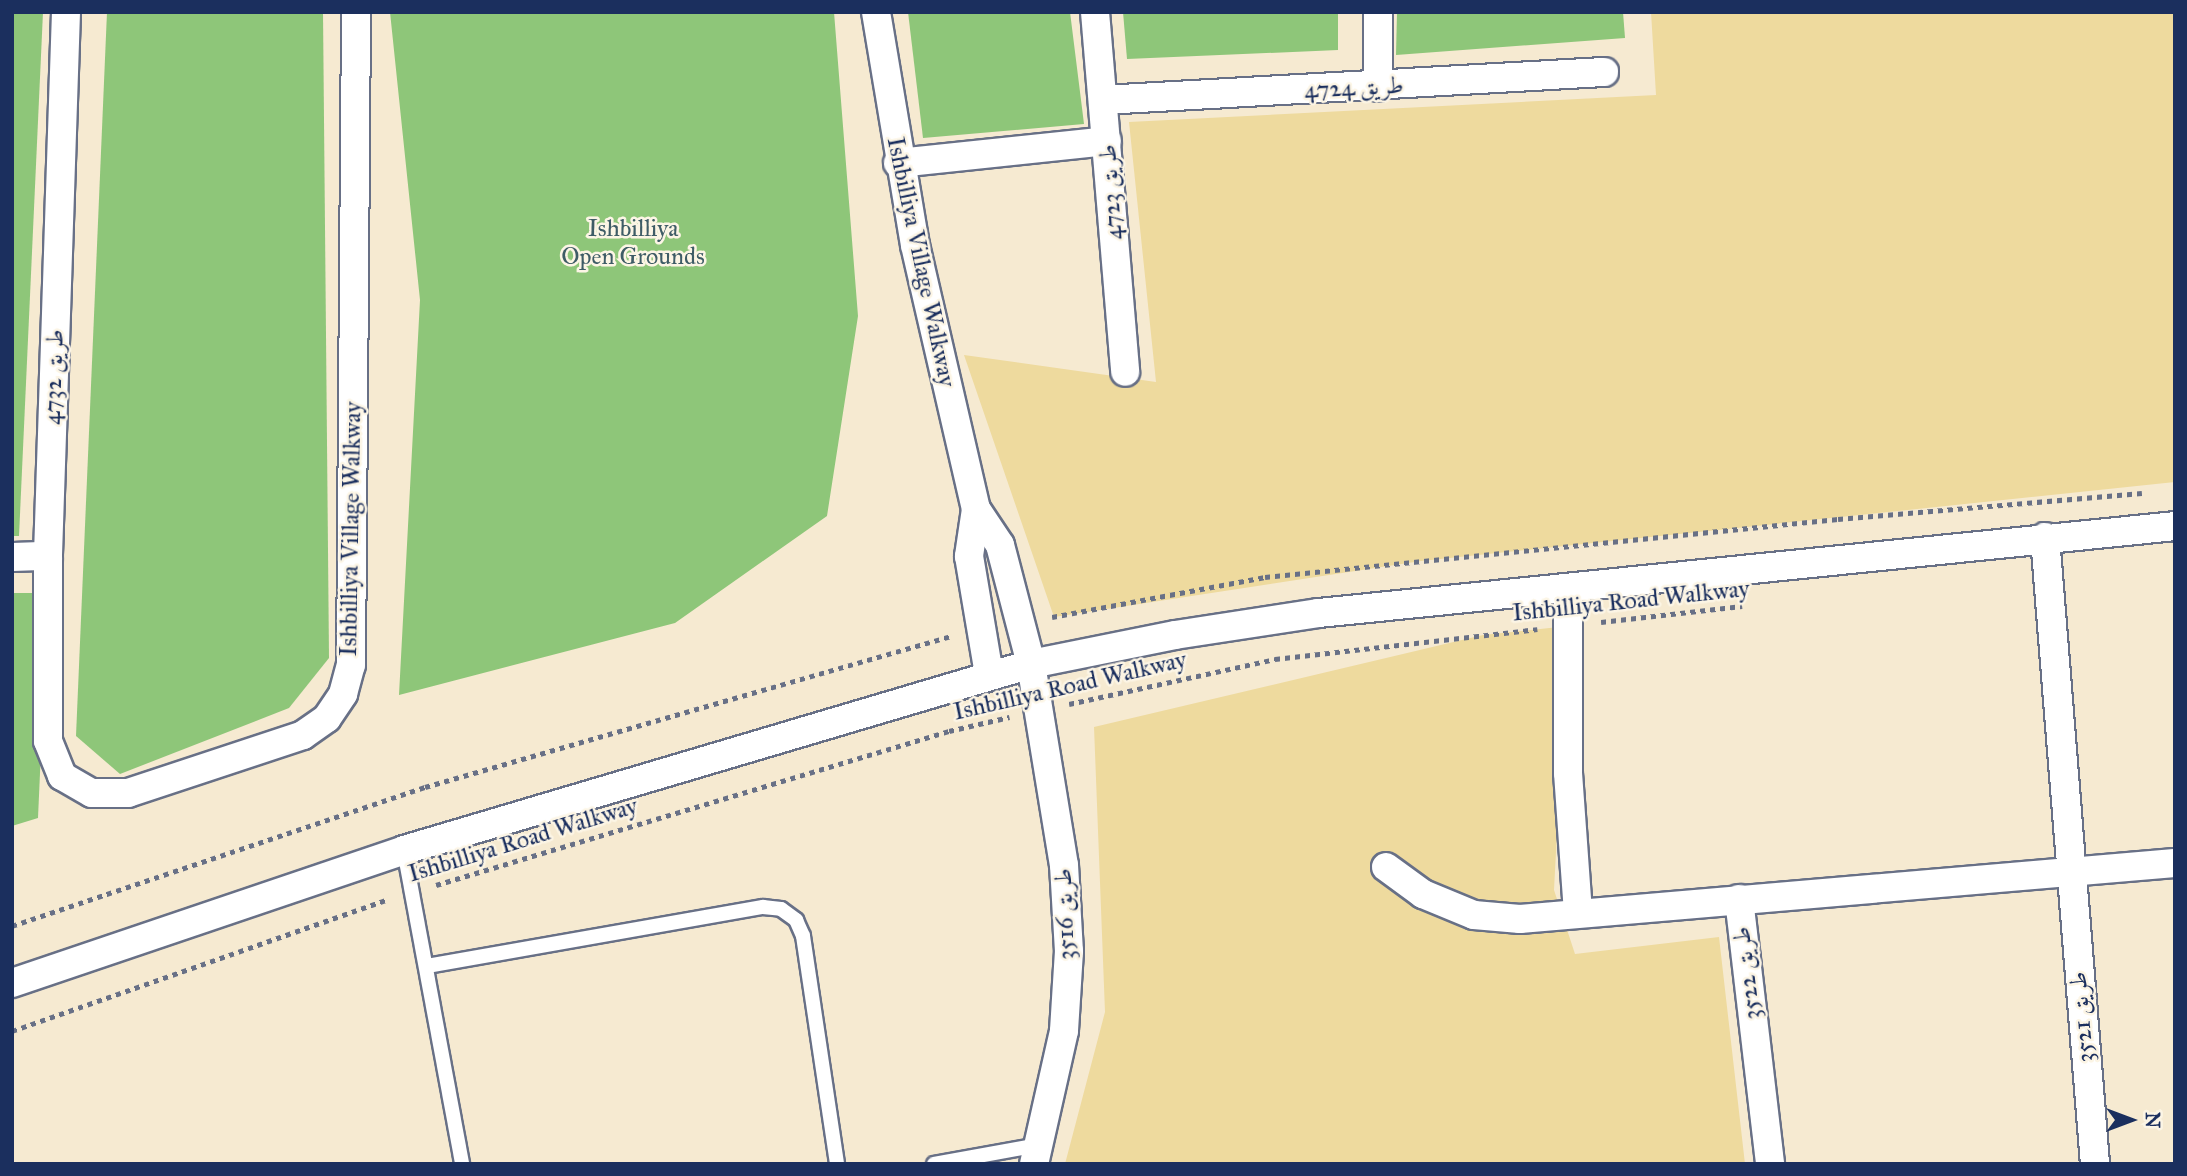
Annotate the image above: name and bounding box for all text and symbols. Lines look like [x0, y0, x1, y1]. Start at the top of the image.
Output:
street label: طريق 4724 [1304, 71, 1404, 105]
street label: Ishbilliya Village Walkway [880, 134, 962, 390]
street label: طريق 4723 [1093, 143, 1129, 241]
park label: Ishbilliya Open Grounds [561, 215, 705, 271]
street label: طريق 4732 [38, 329, 70, 425]
street label: Ishbilliya Village Walkway [334, 401, 368, 657]
street label: Ishbilliya Road Walkway [1511, 574, 1751, 628]
street label: Ishbilliya Road Walkway [951, 645, 1189, 727]
street label: Ishbilliya Road Walkway [405, 791, 641, 889]
street label: طريق 3516 [1049, 868, 1081, 960]
street label: طريق 3522 [1727, 925, 1767, 1021]
street label: طريق 3521 [2064, 970, 2100, 1064]
north arrow [2096, 1085, 2166, 1155]
text: N [2141, 1112, 2164, 1128]

